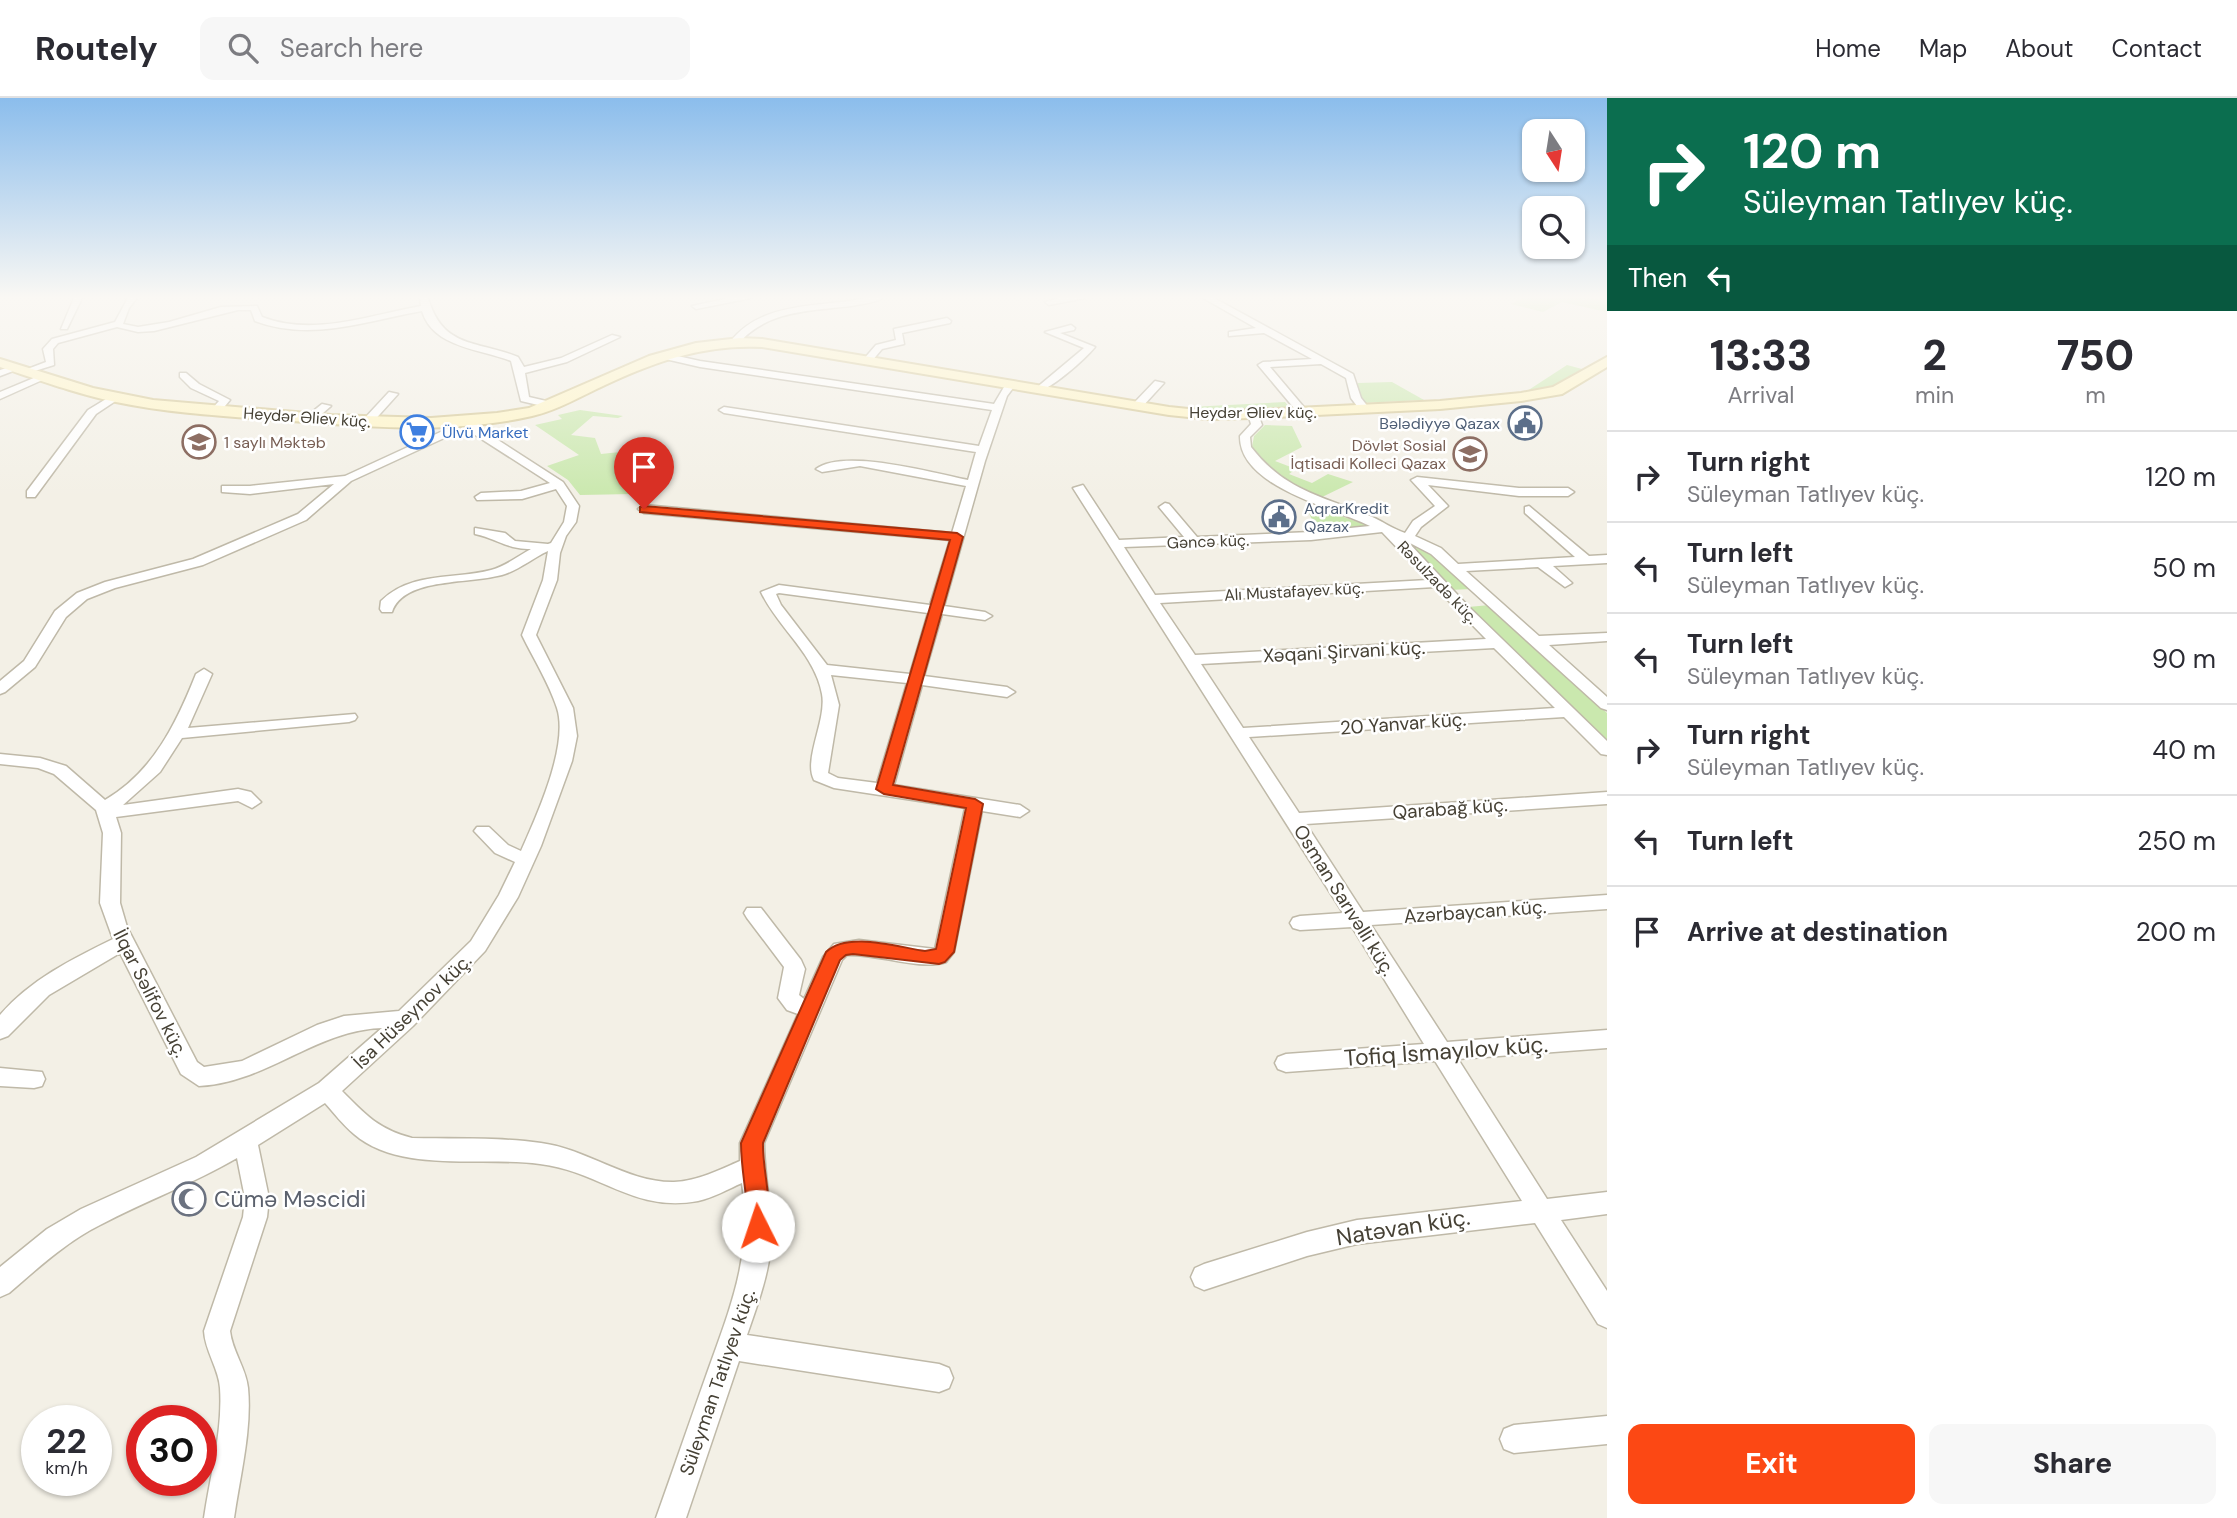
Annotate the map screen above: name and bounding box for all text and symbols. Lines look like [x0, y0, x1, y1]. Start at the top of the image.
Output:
search box [200, 17, 690, 80]
text: Routely [35, 27, 158, 70]
icon: search [224, 29, 262, 67]
text: Search here [280, 31, 423, 65]
text: Home [1815, 33, 1881, 64]
text: Map [1919, 33, 1967, 64]
text: About [2005, 33, 2074, 64]
text: Contact [2112, 33, 2202, 64]
north arrow [1522, 119, 1586, 182]
map controls [1522, 119, 1585, 259]
text: 120 m [1743, 119, 1881, 183]
icon: right [1628, 126, 1719, 217]
text: Süleyman Tatlıyev küç. [1743, 181, 2073, 223]
button: search [1522, 196, 1585, 259]
icon: left [1701, 259, 1739, 297]
text: Then [1628, 261, 1687, 295]
text: 13:33 [1710, 328, 1812, 383]
text: 2 [1922, 328, 1947, 383]
text: 750 [2057, 328, 2134, 383]
text: Arrival [1727, 380, 1794, 410]
text: min [1915, 380, 1954, 410]
text: m [2085, 380, 2106, 410]
street label: Heydər Əliev küç. [1189, 402, 1317, 423]
street label: Heydər Əliev küç. [243, 403, 371, 432]
public building icon: Bələdiyyə Qazax [1506, 404, 1544, 442]
supermarket icon: Ülvü Market [398, 413, 436, 451]
place label: Bələdiyyə Qazax [1379, 413, 1500, 434]
place label: Ülvü Market [442, 422, 529, 443]
school or university icon: 1 saylı Məktəb [180, 423, 218, 461]
place label: 1 saylı Məktəb [224, 432, 326, 453]
place label: Dövlət Sosial İqtisadi Kolleci Qazax [1290, 435, 1446, 474]
school or university icon: Dövlət Sosial İqtisadi Kolleci Qazax [1451, 435, 1489, 473]
pin [614, 437, 674, 509]
text: Turn right [1687, 445, 1811, 479]
icon: arrive [625, 448, 663, 486]
icon: right [1628, 458, 1666, 496]
text: 120 m [2145, 460, 2216, 494]
text: Süleyman Tatlıyev küç. [1687, 479, 1924, 509]
public building icon: AqrarKredit Qazax [1260, 498, 1298, 536]
place label: AqrarKredit Qazax [1304, 498, 1389, 537]
street label: Gəncə küç. [1166, 530, 1250, 553]
street label: Rəsulzadə küç. [1393, 536, 1483, 628]
text: Turn left [1687, 536, 1794, 570]
icon: left [1628, 549, 1666, 587]
text: 50 m [2152, 551, 2216, 585]
text: Süleyman Tatlıyev küç. [1687, 570, 1924, 600]
street label: Alı Mustafayev küç. [1224, 577, 1365, 606]
text: Turn left [1687, 627, 1794, 661]
street label: Xəqani Şirvani küç. [1262, 635, 1426, 668]
icon: left [1628, 640, 1666, 678]
text: 90 m [2152, 642, 2216, 676]
text: Süleyman Tatlıyev küç. [1687, 661, 1924, 691]
street label: 20 Yanvar küç. [1339, 707, 1467, 740]
text: Turn right [1687, 718, 1811, 752]
icon: right [1628, 731, 1666, 769]
text: 40 m [2152, 733, 2216, 767]
text: Süleyman Tatlıyev küç. [1687, 752, 1924, 782]
street label: Qarabağ küç. [1392, 792, 1508, 825]
street label: Osman Sarıvəlli küç. [1288, 820, 1401, 981]
icon: left [1628, 822, 1666, 860]
text: Turn left [1687, 824, 1794, 858]
text: 250 m [2137, 824, 2216, 858]
street label: Azərbaycan küç. [1403, 894, 1547, 929]
icon: arrive [1628, 913, 1666, 951]
text: Arrive at destination [1687, 915, 1948, 949]
text: 200 m [2136, 915, 2216, 949]
street label: İlqar Səlifov küç. [107, 925, 194, 1062]
street label: İsa Hüseynov küç. [348, 948, 477, 1074]
street label: Tofiq İsmayılov küç. [1343, 1029, 1549, 1073]
mosque icon: Cümə Məscidi [170, 1180, 208, 1218]
place label: Cümə Məscidi [214, 1184, 366, 1214]
position arrow [721, 1189, 795, 1263]
street label: Natəvan küç. [1334, 1202, 1472, 1252]
street label: Süleyman Tatlıyev küç. [674, 1286, 761, 1479]
speed limit sign: 30 [126, 1405, 217, 1496]
text: 22 [46, 1418, 87, 1464]
button: Exit [1628, 1424, 1915, 1504]
button: Share [1929, 1424, 2216, 1504]
text: km/h [45, 1456, 88, 1480]

